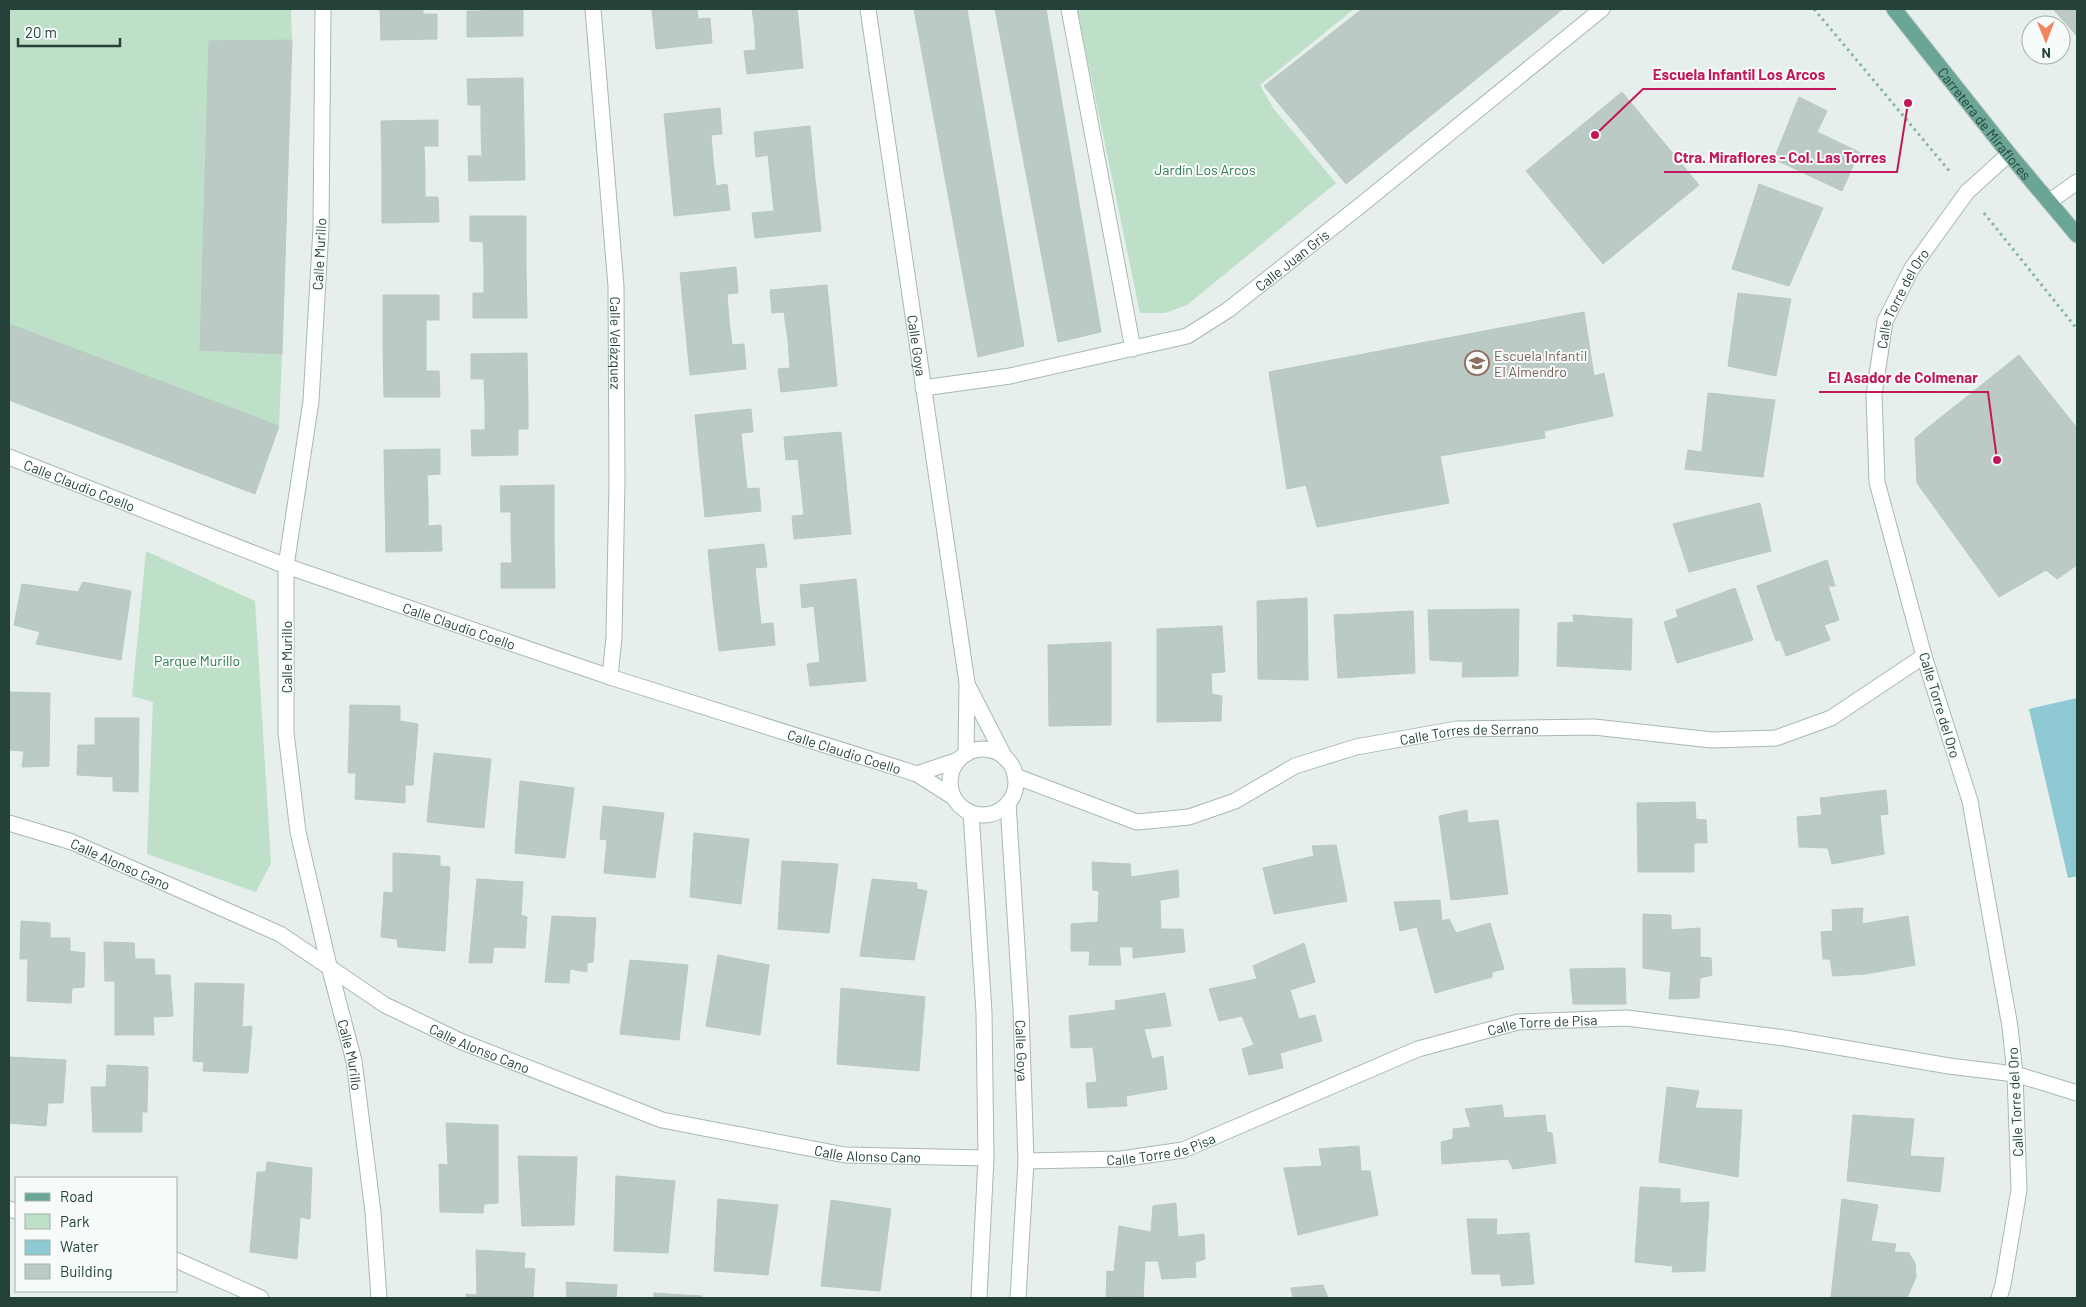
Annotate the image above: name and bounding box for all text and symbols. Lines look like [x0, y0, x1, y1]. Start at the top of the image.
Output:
scale bar [18, 15, 120, 47]
north arrow [2021, 15, 2071, 65]
text: 20 m [25, 23, 57, 41]
text: N [2041, 45, 2051, 62]
callout: Escuela Infantil Los Arcos [1643, 59, 1836, 89]
street label: Carretera de Miraflores [1935, 64, 2035, 183]
text: Escuela Infantil Los Arcos [1653, 65, 1826, 83]
callout: Ctra. Miraflores - Col. Las Torres [1664, 142, 1897, 172]
text: Ctra. Miraflores - Col. Las Torres [1674, 148, 1887, 166]
park label: Jardín Los Arcos [1154, 161, 1256, 178]
street label: Calle Murillo [309, 217, 329, 291]
street label: Calle Juan Gris [1251, 225, 1332, 294]
street label: Calle Torre del Oro [1872, 245, 1932, 350]
street label: Calle Velázquez [608, 297, 625, 390]
street label: Calle Goya [905, 314, 930, 377]
place label: Escuela Infantil El Almendro [1494, 347, 1587, 380]
school or university icon: Escuela Infantil El Almendro [1464, 350, 1490, 376]
callout: El Asador de Colmenar [1819, 362, 1988, 392]
text: El Asador de Colmenar [1828, 368, 1978, 386]
street label: Calle Claudio Coello [22, 455, 138, 514]
street label: Calle Claudio Coello [401, 598, 518, 653]
street label: Calle Murillo [278, 621, 295, 693]
street label: Calle Torre del Oro [1916, 650, 1964, 760]
park label: Parque Murillo [154, 652, 240, 669]
street label: Calle Torres de Serrano [1398, 719, 1539, 748]
street label: Calle Claudio Coello [786, 725, 903, 777]
street label: Calle Alonso Cano [68, 834, 173, 893]
street label: Calle Torre de Pisa [1485, 1011, 1598, 1038]
street label: Calle Murillo [335, 1017, 366, 1091]
street label: Calle Alonso Cano [427, 1019, 532, 1076]
street label: Calle Goya [1013, 1019, 1032, 1082]
street label: Calle Torre del Oro [2004, 1047, 2026, 1157]
street label: Calle Torre de Pisa [1106, 1129, 1217, 1168]
street label: Calle Alonso Cano [813, 1141, 921, 1165]
legend [15, 1177, 178, 1292]
text: Road [60, 1187, 93, 1205]
text: Park [60, 1212, 90, 1230]
text: Water [60, 1237, 99, 1255]
text: Building [60, 1262, 113, 1280]

